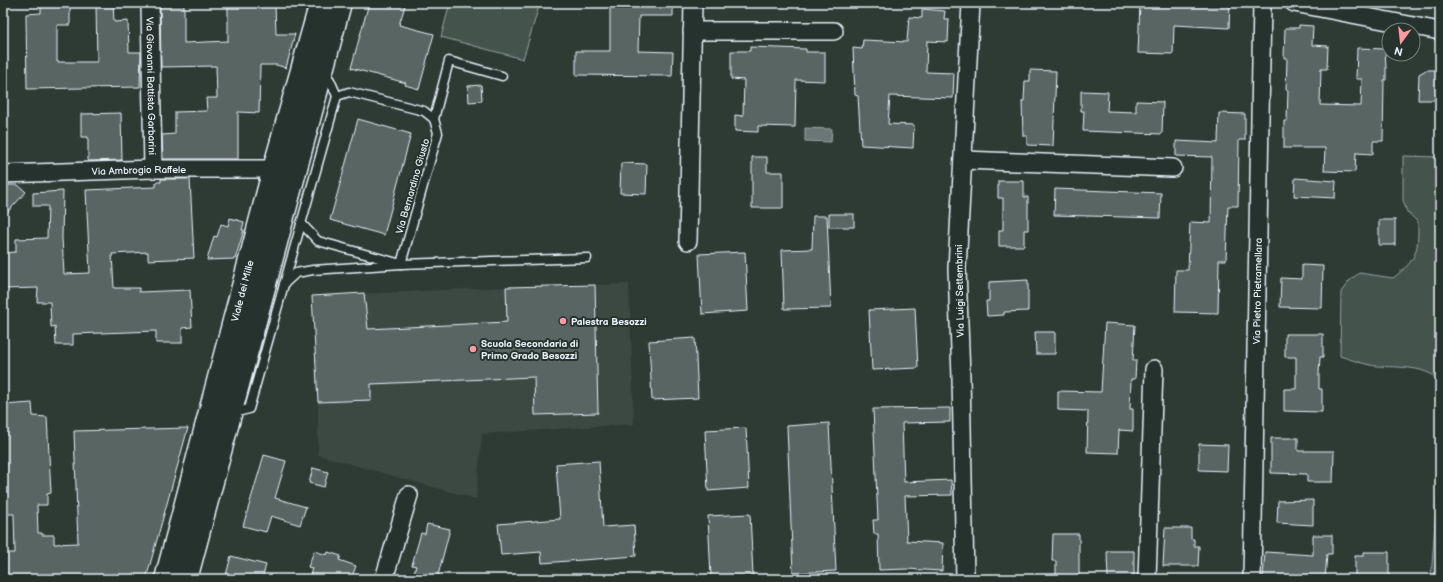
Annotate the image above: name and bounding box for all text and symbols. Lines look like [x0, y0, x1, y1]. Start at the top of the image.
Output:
street label: Via Giovanni Battista Garbarini [143, 17, 158, 155]
north arrow [1381, 22, 1421, 62]
text: N [1393, 44, 1404, 59]
street label: Via Bernardino Giusto [394, 137, 432, 235]
street label: Via Ambrogio Raffele [91, 164, 186, 178]
street label: Via Pietro Pietramellara [1251, 237, 1265, 344]
street label: Via Luigi Settembrini [953, 244, 967, 337]
street label: Viale dei Mille [229, 259, 257, 323]
marker: Palestra Besozzi [558, 316, 568, 326]
place label: Palestra Besozzi [571, 316, 647, 328]
place label: Scuola Secondaria di Primo Grado Besozzi [481, 338, 578, 362]
marker: Scuola Secondaria di Primo Grado Besozzi [468, 344, 478, 354]

